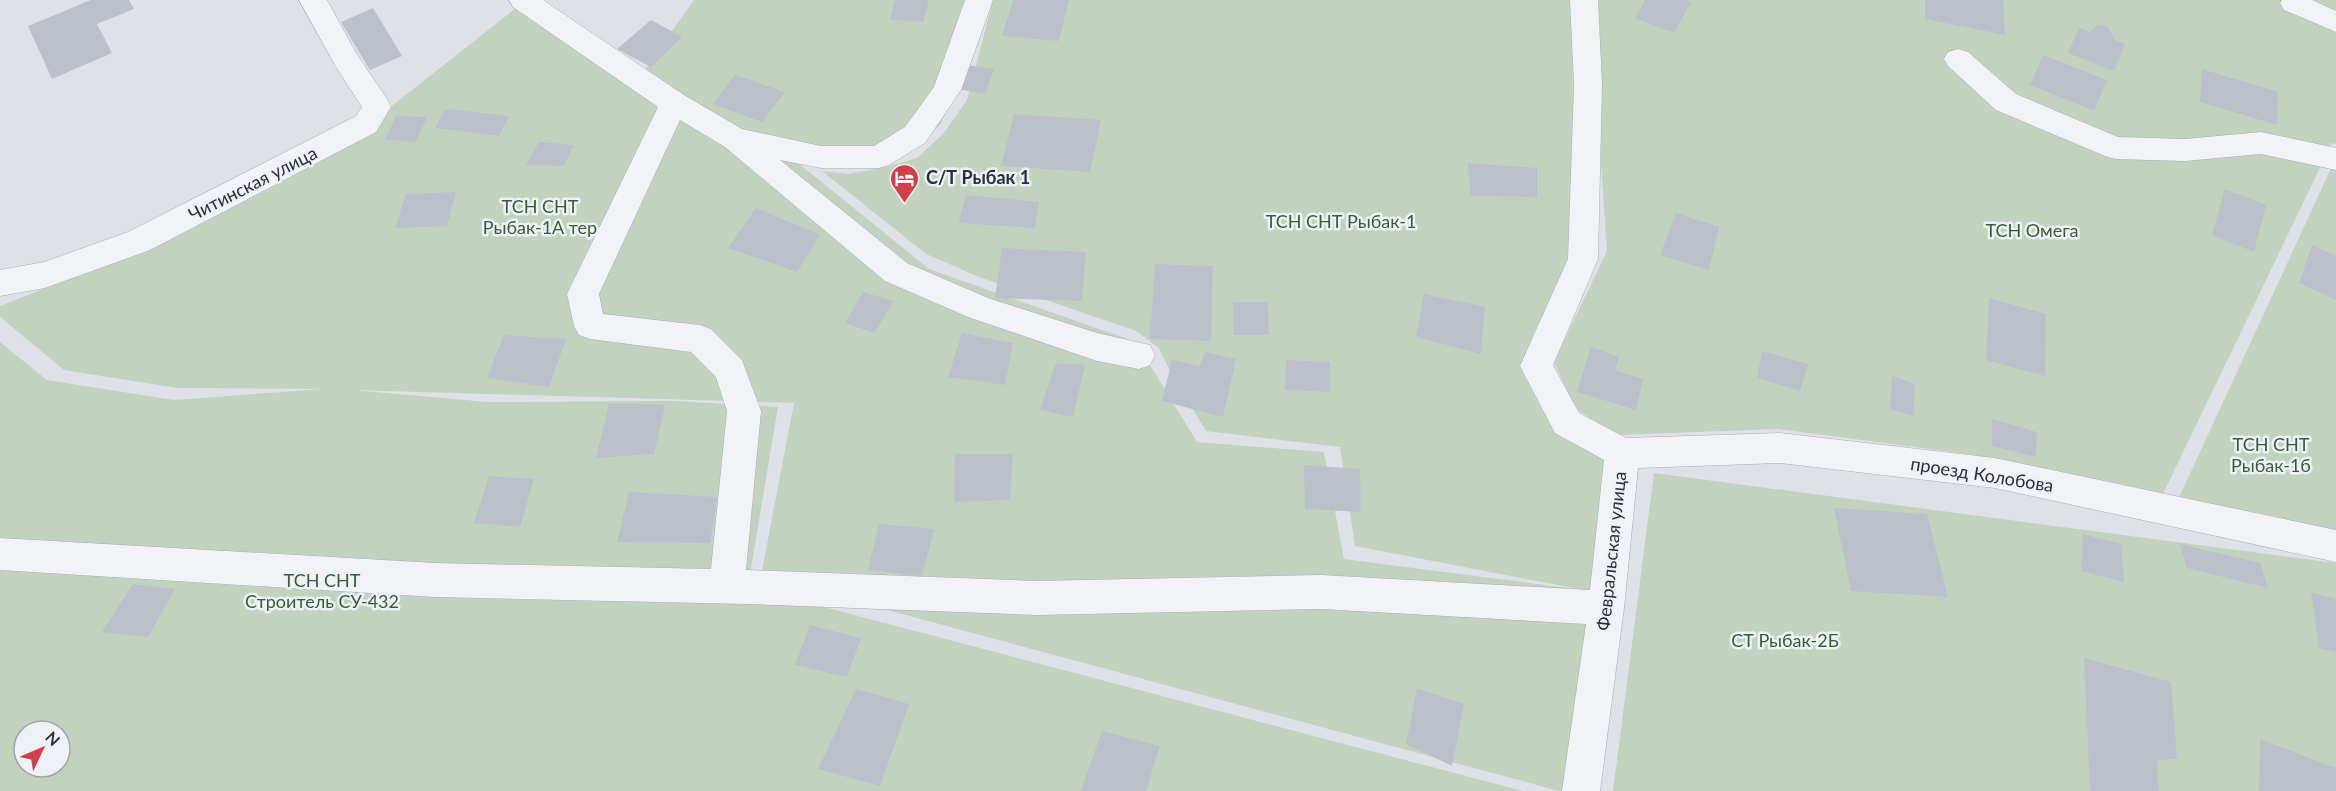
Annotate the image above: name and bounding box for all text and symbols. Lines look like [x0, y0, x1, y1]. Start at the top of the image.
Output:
street label: Читинская улица [185, 141, 320, 225]
hotel icon: С/Т Рыбак 1 [889, 162, 921, 204]
place label: С/Т Рыбак 1 [926, 166, 1030, 188]
park label: ТСН СНТ Рыбак-1А тер [483, 195, 597, 238]
park label: ТСН СНТ Рыбак-1 [1266, 210, 1416, 232]
park label: ТСН Омега [1985, 219, 2079, 241]
park label: ТСН СНТ Рыбак-1б [2231, 433, 2311, 476]
street label: проезд Колобова [1909, 452, 2055, 496]
street label: Февральская улица [1592, 470, 1630, 632]
park label: ТСН СНТ Строитель СУ-432 [245, 569, 399, 612]
park label: СТ Рыбак-2Б [1731, 629, 1839, 651]
north arrow [12, 719, 72, 779]
text: N [42, 727, 64, 749]

